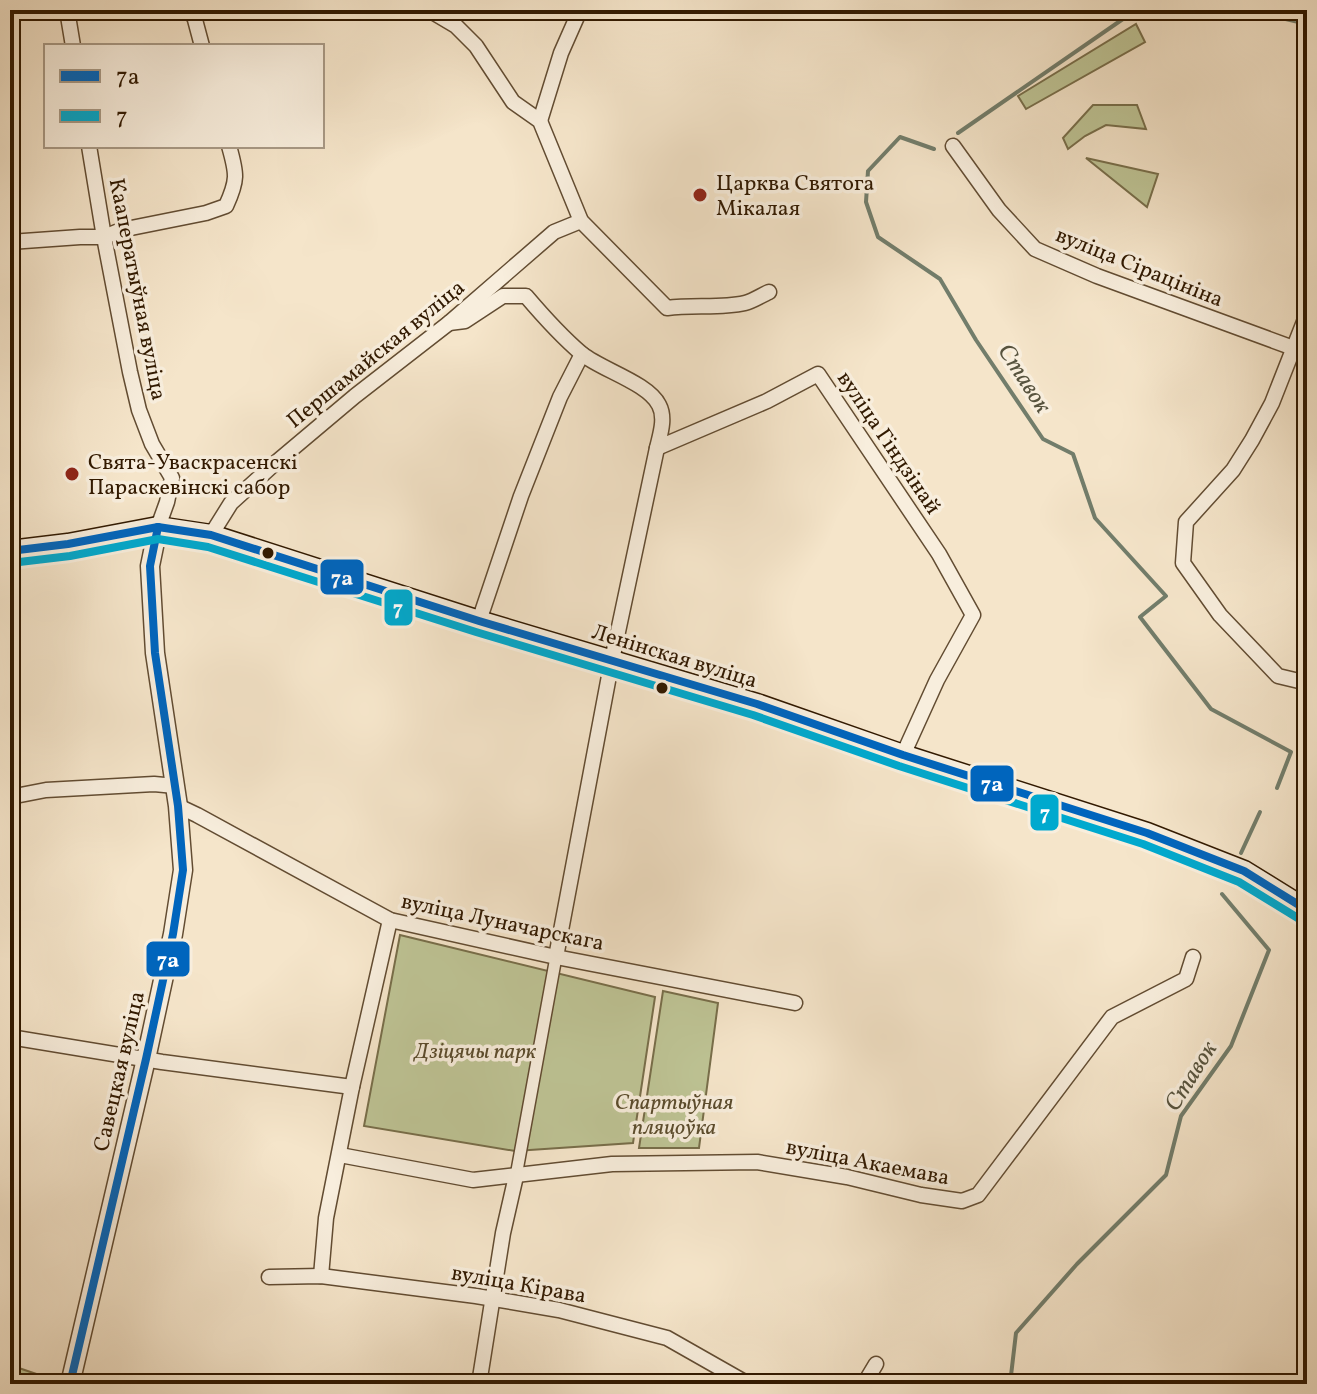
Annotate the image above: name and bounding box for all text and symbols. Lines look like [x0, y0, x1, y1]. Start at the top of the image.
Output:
legend [44, 44, 324, 148]
text: 7а [116, 61, 140, 95]
text: 7 [116, 101, 128, 135]
place label: Царква Святога Мікалая [716, 169, 875, 225]
street label: Кааператыўная вуліца [100, 176, 173, 403]
marker: Царква Святога Мікалая [691, 186, 709, 204]
street label: вуліца Сірацініна [1051, 221, 1228, 316]
street label: Першамайская вуліца [281, 273, 472, 437]
water label: Ставок [988, 338, 1059, 421]
street label: вуліца Гіндзінай [828, 366, 947, 521]
place label: Свята-Уваскрасенскі Параскевінскі сабор [88, 448, 298, 504]
marker: Свята-Уваскрасенскі Параскевінскі сабор [63, 465, 81, 483]
unlabelled marker [260, 545, 276, 561]
line badge: 7а [319, 558, 365, 596]
text: 7а [331, 564, 353, 595]
line badge: 7 [383, 588, 414, 627]
text: 7 [393, 594, 403, 625]
street label: Ленінская вуліца [588, 617, 761, 697]
unlabelled marker [654, 680, 670, 696]
line badge: 7а [969, 764, 1015, 803]
text: 7а [981, 770, 1003, 801]
line badge: 7 [1029, 793, 1060, 832]
text: 7 [1040, 799, 1050, 830]
street label: вуліца Луначарскага [398, 887, 607, 960]
line badge: 7а [145, 940, 191, 978]
text: 7а [157, 946, 179, 977]
street label: Савецкая вуліца [87, 988, 154, 1155]
water label: Ставок [1157, 1035, 1227, 1119]
park label: Дзіцячы парк [412, 1037, 536, 1068]
park label: Спартыўная пляцоўка [615, 1088, 733, 1144]
street label: вуліца Акаемава [783, 1132, 952, 1195]
street label: вуліца Кірава [449, 1258, 588, 1313]

